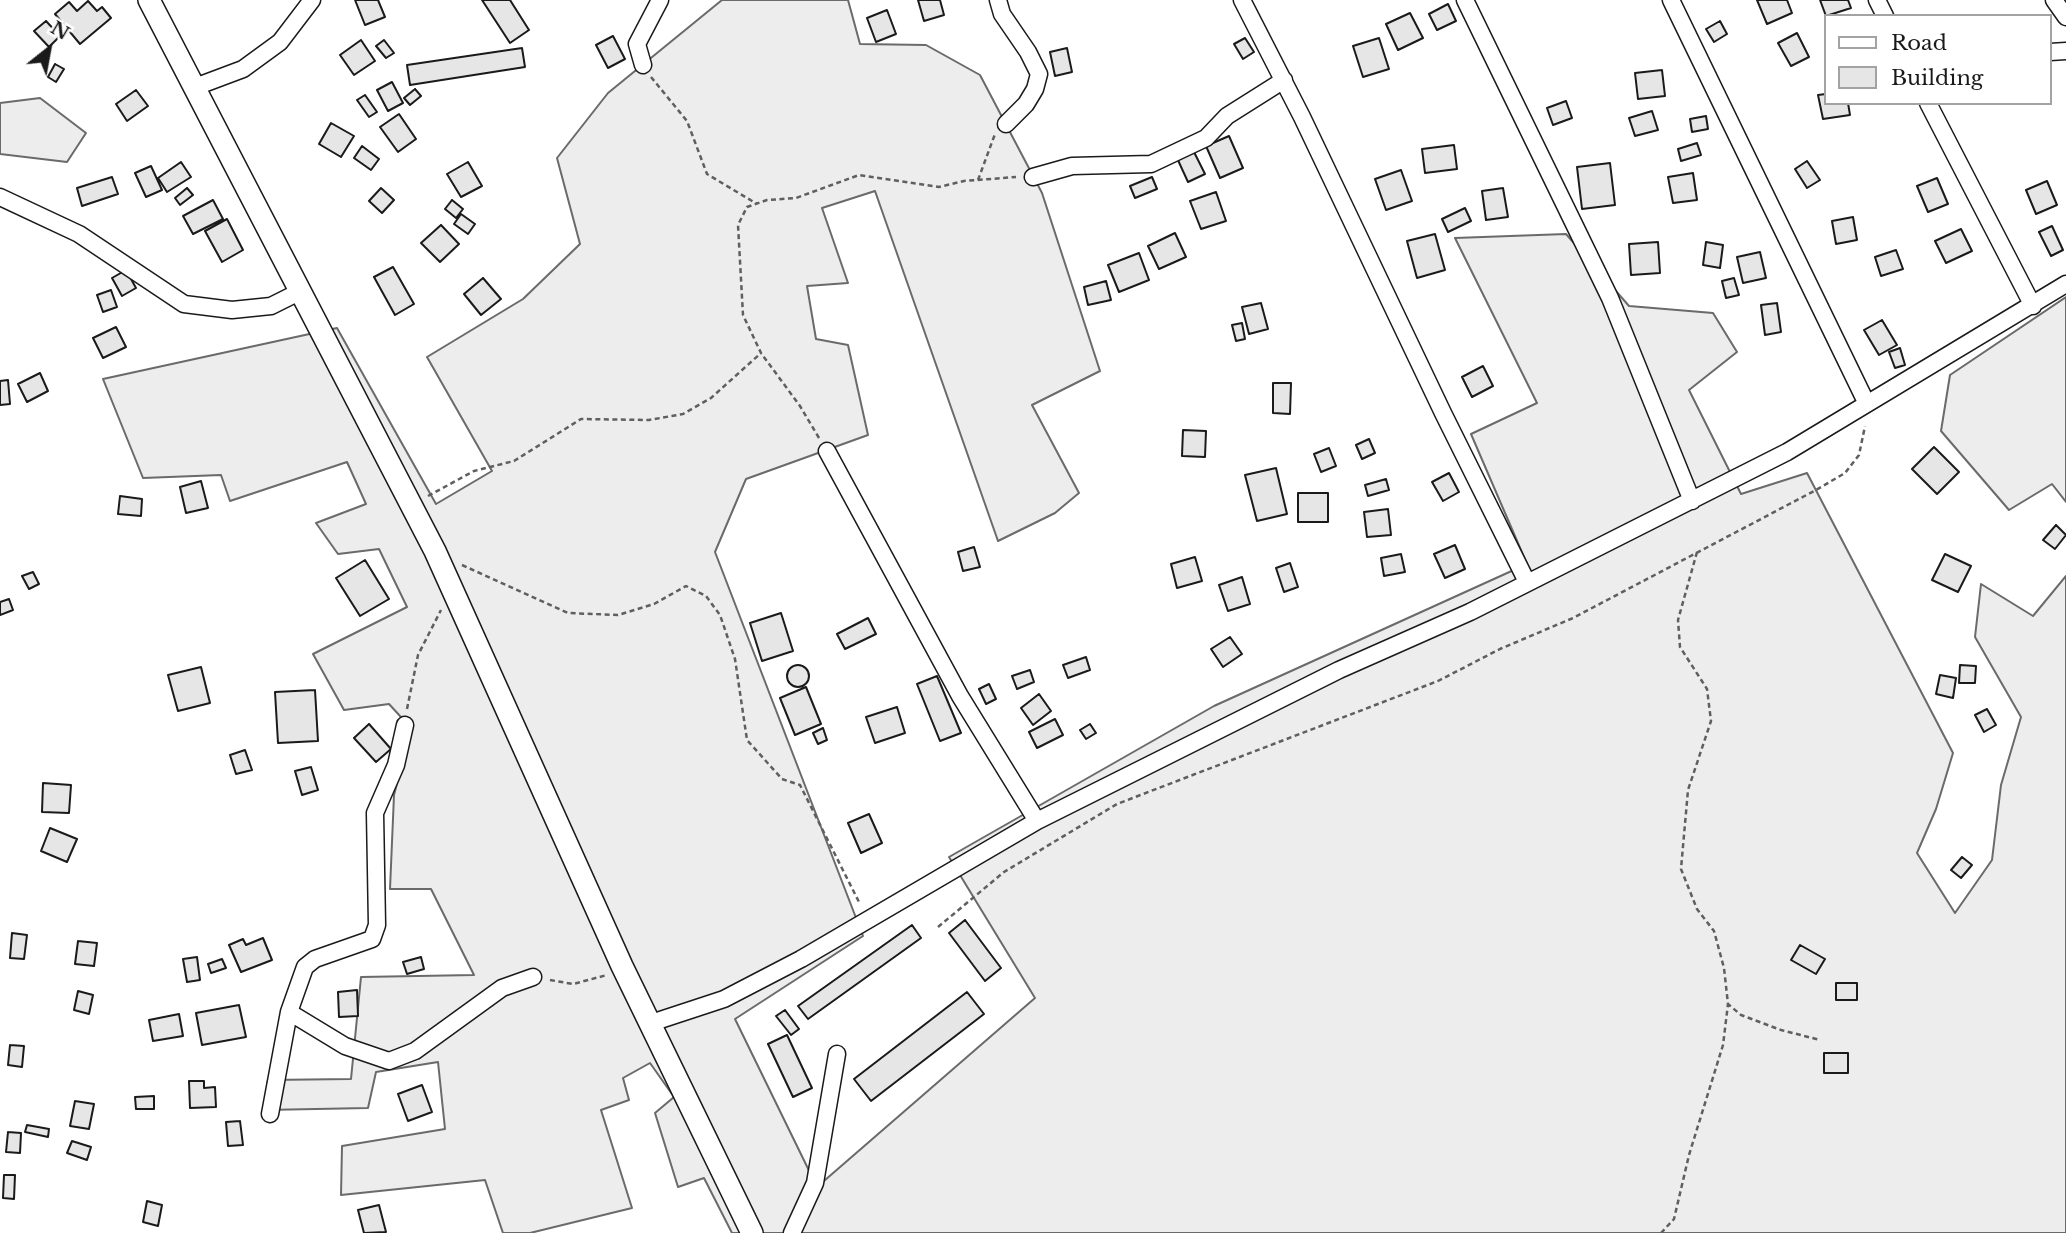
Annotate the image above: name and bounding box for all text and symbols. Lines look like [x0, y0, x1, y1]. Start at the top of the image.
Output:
north arrow [14, 14, 84, 84]
legend [1825, 14, 2052, 105]
text: N [46, 16, 74, 45]
text: Road [1891, 30, 1947, 56]
text: Building [1891, 65, 1983, 91]

